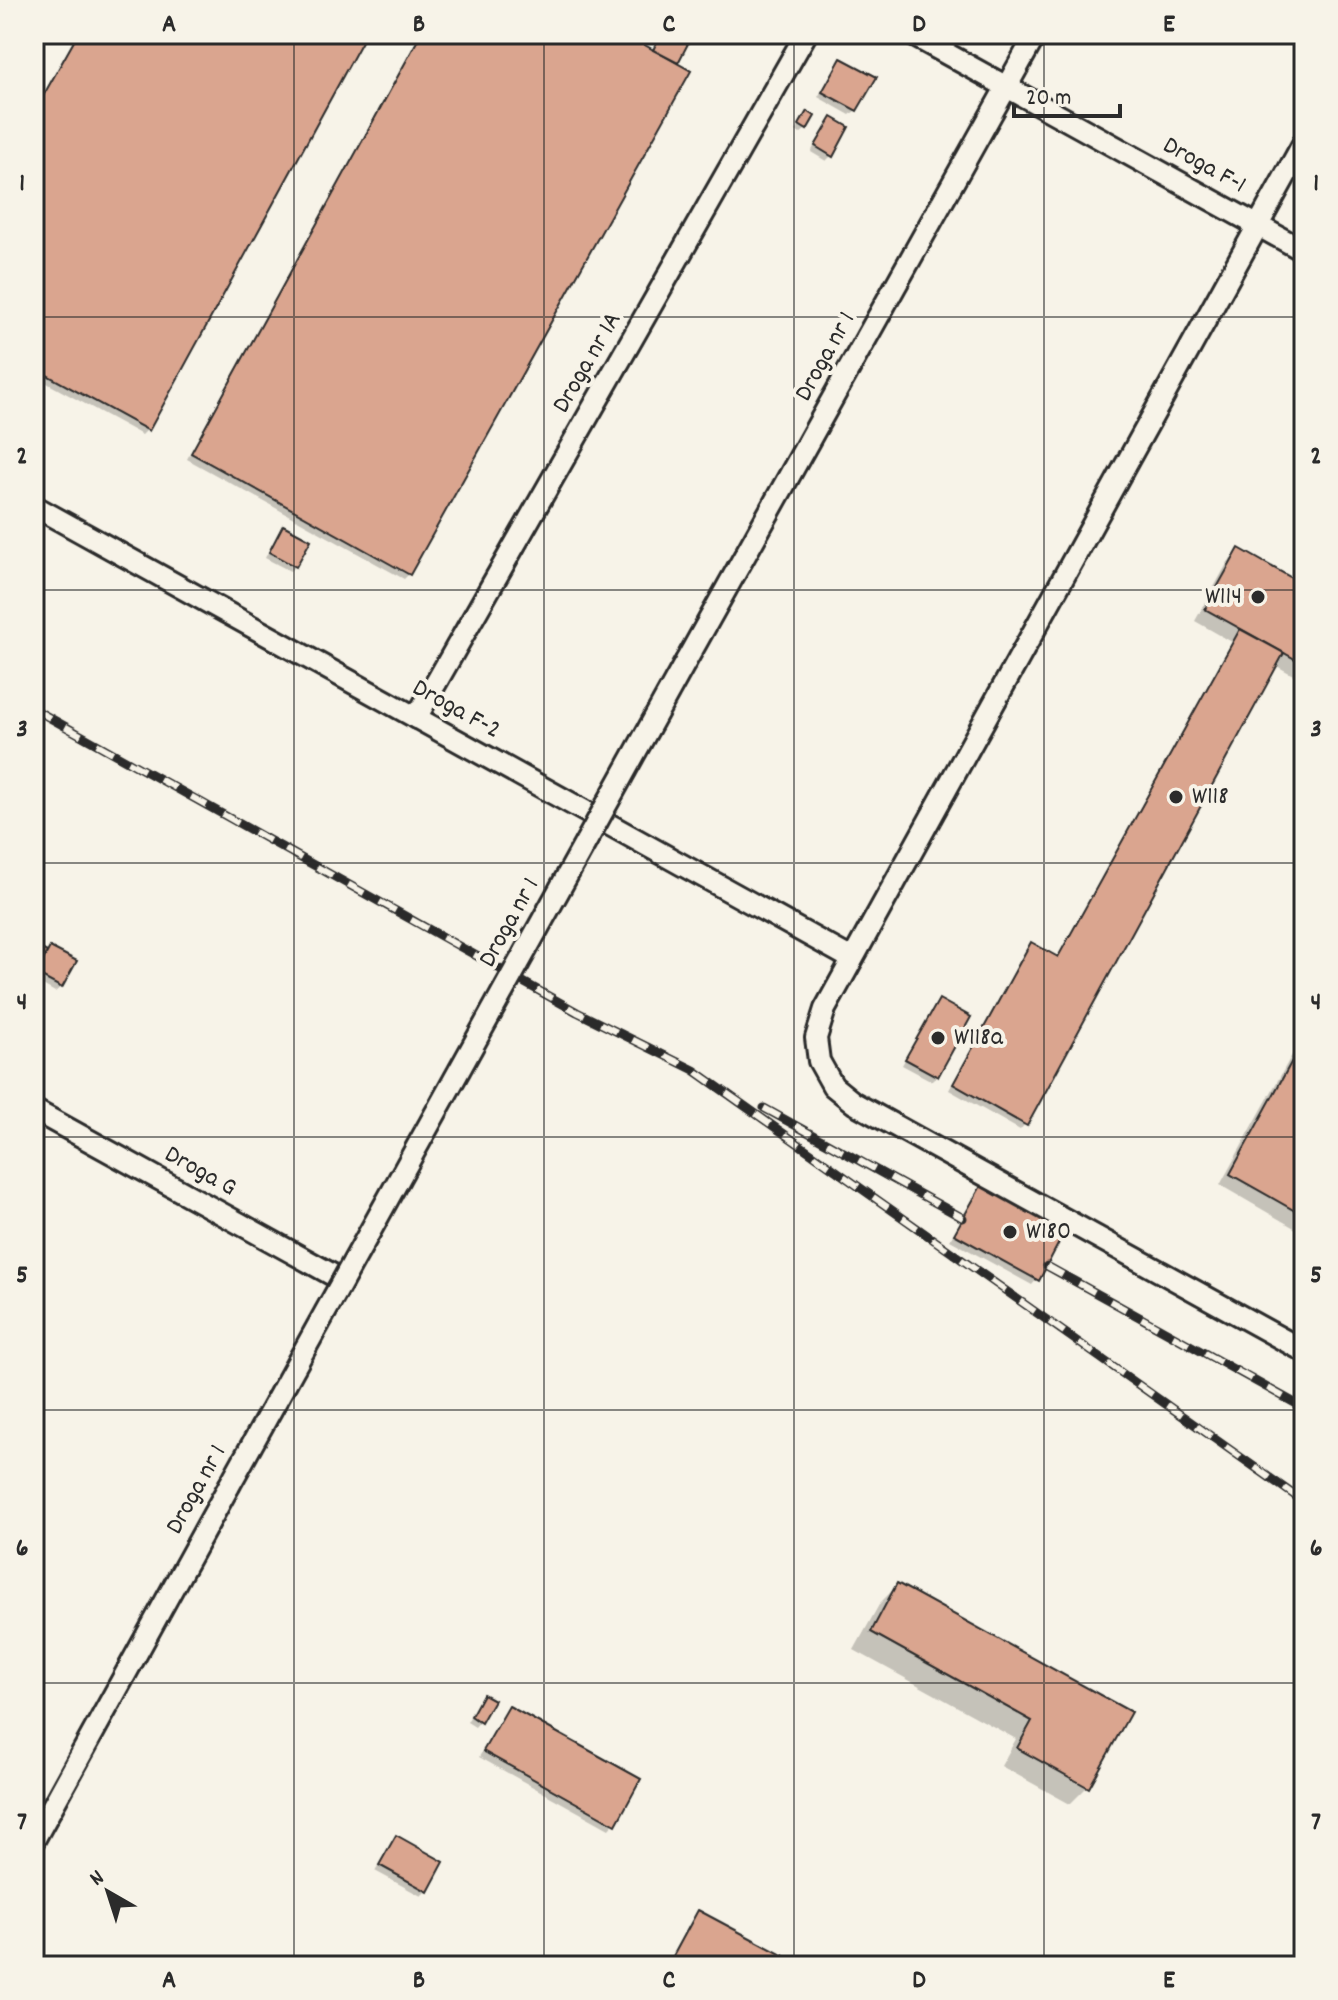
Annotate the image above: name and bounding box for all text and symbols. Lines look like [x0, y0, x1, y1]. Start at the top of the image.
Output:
text: A [162, 7, 176, 44]
text: B [413, 7, 425, 44]
text: C [663, 7, 676, 44]
text: D [912, 7, 926, 44]
text: E [1163, 7, 1175, 44]
scale bar [1014, 68, 1120, 118]
text: 20 m [1026, 82, 1072, 116]
street label: Droga F-1 [1156, 128, 1252, 204]
text: 1 [19, 166, 25, 203]
text: 1 [1313, 166, 1319, 203]
street label: Droga nr 1A [544, 305, 632, 421]
street label: Droga nr 1 [786, 305, 866, 409]
text: 2 [16, 439, 28, 476]
text: 2 [1310, 439, 1322, 476]
place label: W114 [1205, 579, 1242, 616]
marker: W114 [1249, 588, 1267, 606]
street label: Droga F-2 [405, 671, 507, 749]
text: 3 [16, 712, 28, 749]
text: 3 [1310, 712, 1322, 749]
place label: W118 [1192, 779, 1229, 816]
marker: W118 [1167, 788, 1185, 806]
street label: Droga nr 1 [470, 871, 550, 975]
text: 4 [17, 985, 27, 1022]
text: 4 [1311, 985, 1321, 1022]
place label: W118a [954, 1020, 1004, 1057]
marker: W118a [929, 1029, 947, 1047]
street label: Droga G [157, 1137, 243, 1207]
place label: W180 [1026, 1214, 1071, 1251]
marker: W180 [1001, 1223, 1019, 1241]
text: 5 [16, 1258, 28, 1295]
text: 5 [1310, 1258, 1322, 1295]
street label: Droga nr 1 [157, 1438, 237, 1542]
text: 6 [16, 1531, 28, 1568]
text: 6 [1310, 1531, 1322, 1568]
text: 7 [17, 1805, 27, 1842]
text: 7 [1311, 1805, 1321, 1842]
north arrow [68, 1852, 148, 1932]
text: N [84, 1864, 112, 1895]
text: A [162, 1963, 176, 2000]
text: B [413, 1963, 425, 2000]
text: C [663, 1963, 676, 2000]
text: D [912, 1963, 926, 2000]
text: E [1163, 1963, 1175, 2000]

